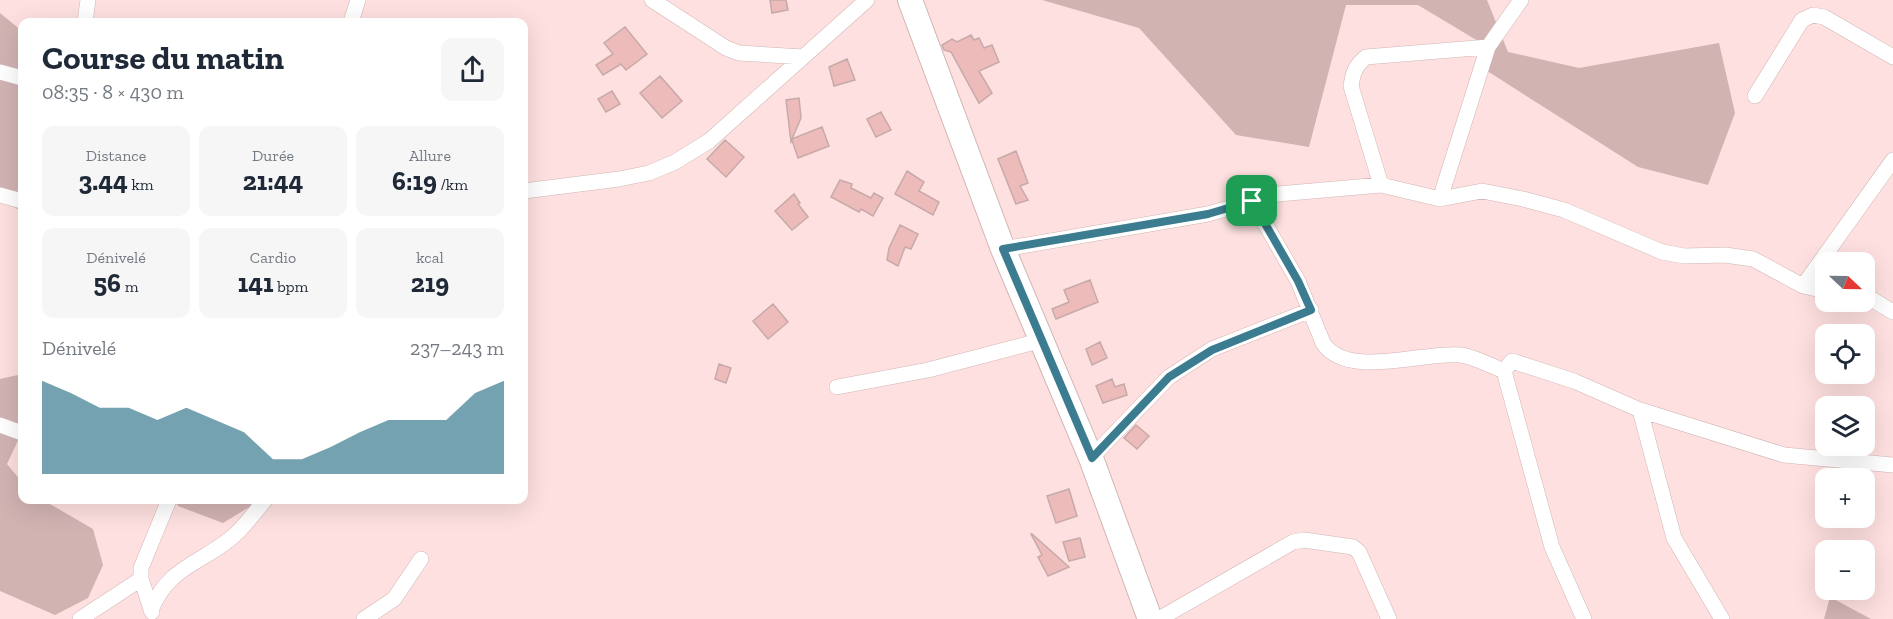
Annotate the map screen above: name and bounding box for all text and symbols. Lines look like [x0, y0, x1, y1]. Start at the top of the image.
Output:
text: Course du matin [42, 38, 284, 77]
button: share [441, 38, 504, 101]
text: 08:35 · 8 × 430 m [42, 80, 184, 104]
text: Distance [86, 146, 146, 165]
text: Durée [252, 146, 294, 165]
text: Allure [409, 146, 451, 165]
text: 3.44 [78, 165, 128, 197]
text: 21:44 [243, 165, 303, 197]
text: 6:19 [392, 165, 437, 197]
text: km [128, 175, 154, 194]
text: /km [437, 175, 468, 194]
pin [1226, 175, 1277, 226]
icon: arrive [1235, 184, 1268, 217]
text: Dénivelé [86, 248, 146, 267]
text: Cardio [250, 248, 296, 267]
text: kcal [416, 248, 444, 267]
north arrow [1815, 252, 1875, 312]
map controls [1815, 252, 1875, 600]
text: 56 [94, 267, 121, 299]
text: 141 [238, 267, 274, 299]
text: 219 [411, 267, 449, 299]
text: m [121, 277, 138, 296]
text: bpm [274, 277, 308, 296]
button: locate [1815, 324, 1875, 384]
text: Dénivelé [42, 336, 116, 360]
text: 237–243 m [410, 336, 504, 360]
button: layers [1815, 396, 1875, 456]
button: + [1815, 468, 1875, 528]
button: − [1815, 540, 1875, 600]

